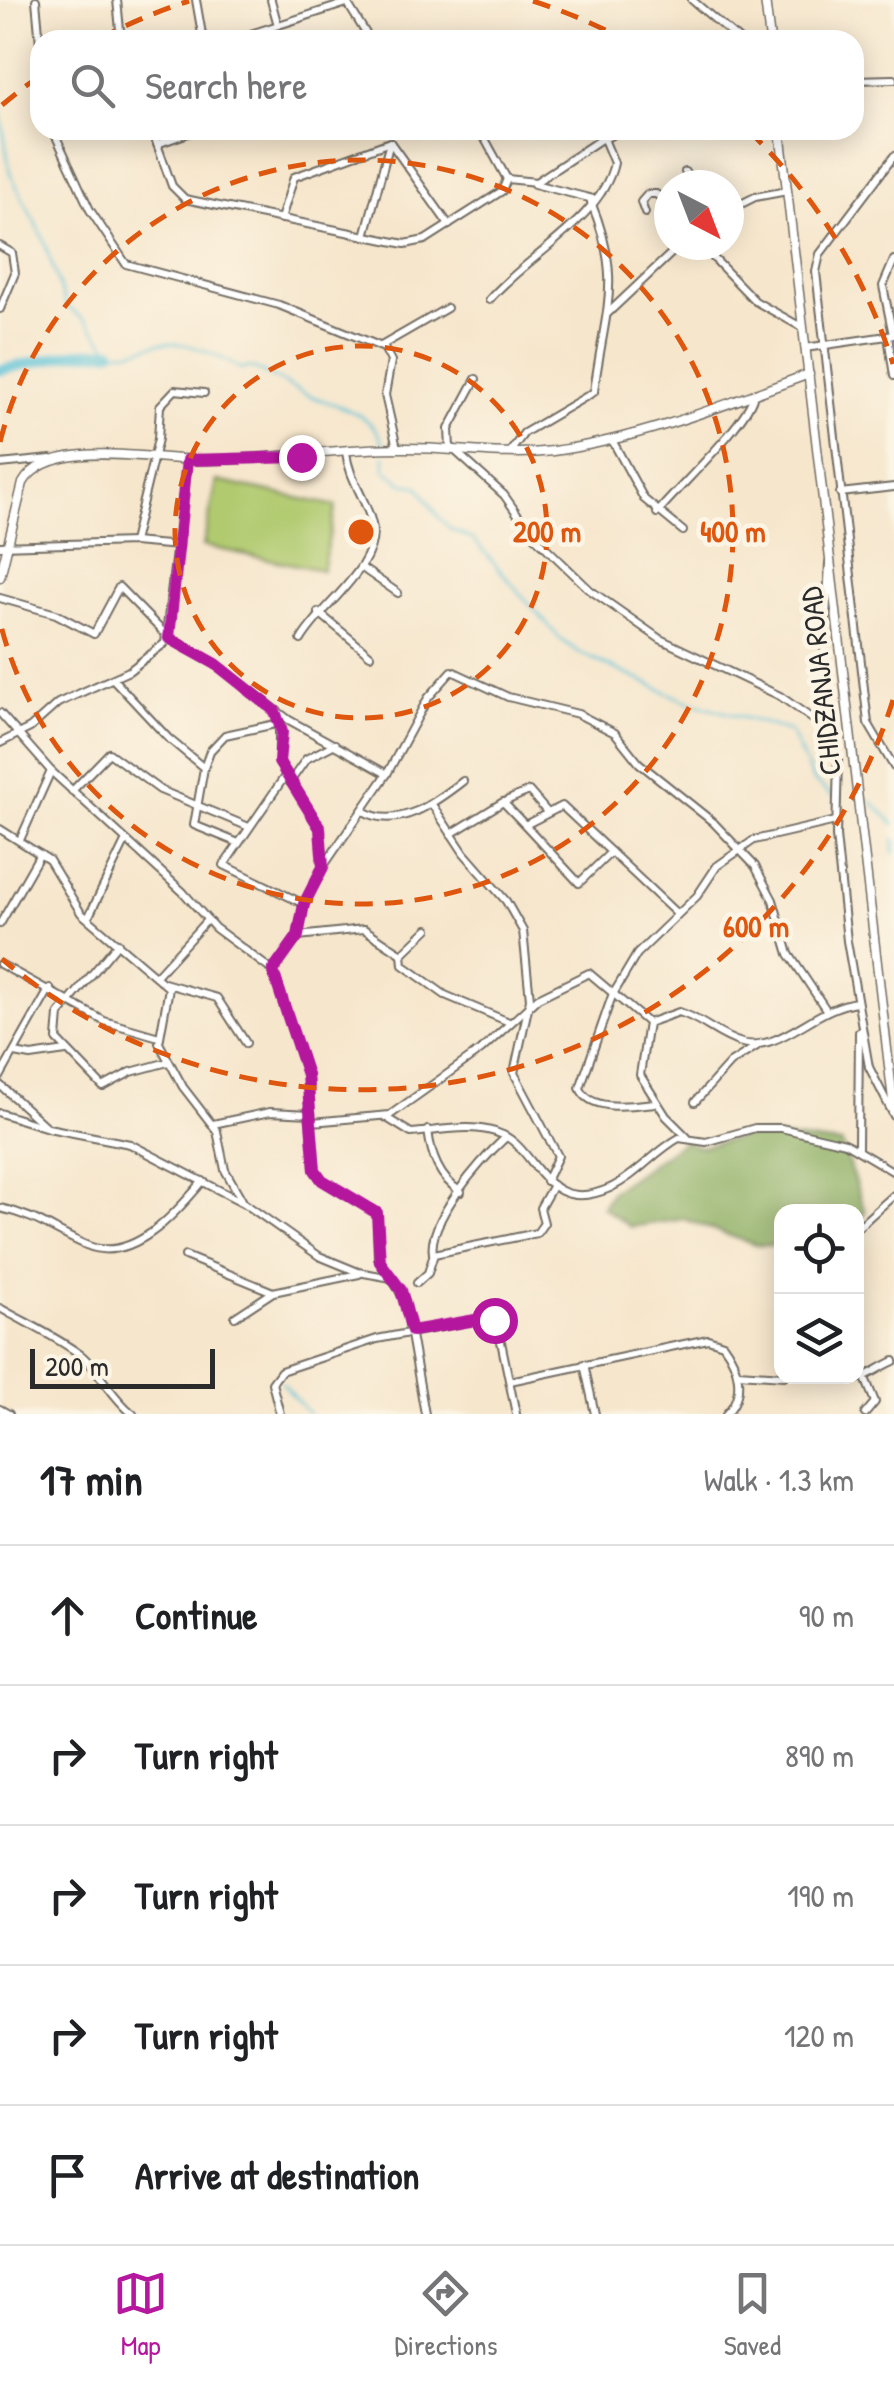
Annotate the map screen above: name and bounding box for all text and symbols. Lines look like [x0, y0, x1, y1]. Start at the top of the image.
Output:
search box [30, 30, 864, 140]
icon: search [65, 58, 120, 113]
text: Search here [145, 59, 307, 111]
north arrow [654, 170, 744, 260]
route end [279, 435, 325, 481]
text: 200 m [513, 511, 581, 551]
text: 400 m [700, 511, 766, 551]
centre of rings [343, 514, 379, 550]
street label: CHIDZANJA ROAD [790, 584, 850, 777]
text: 600 m [723, 906, 789, 946]
map controls [774, 1204, 864, 1384]
button: locate [774, 1204, 864, 1294]
button: layers [774, 1294, 864, 1384]
route start [472, 1298, 518, 1344]
scale bar [30, 1344, 215, 1388]
text: 200 m [45, 1347, 109, 1385]
text: 17 min [40, 1451, 143, 1508]
text: Walk · 1.3 km [704, 1458, 854, 1501]
icon: ahead [40, 1588, 95, 1643]
text: Continue [135, 1589, 257, 1641]
text: 90 m [799, 1594, 854, 1637]
icon: right [40, 1728, 95, 1783]
text: Turn right [135, 1729, 278, 1781]
text: 890 m [785, 1734, 854, 1777]
icon: right [40, 1868, 95, 1923]
text: Turn right [135, 1869, 278, 1921]
text: 190 m [787, 1874, 854, 1917]
icon: right [40, 2008, 95, 2063]
text: Turn right [135, 2009, 278, 2061]
text: 120 m [784, 2014, 854, 2057]
icon: arrive [40, 2148, 95, 2203]
text: Arrive at destination [135, 2149, 419, 2201]
tab: Map [113, 2266, 168, 2364]
tab: Directions [394, 2266, 497, 2364]
tab: Saved [724, 2266, 781, 2364]

